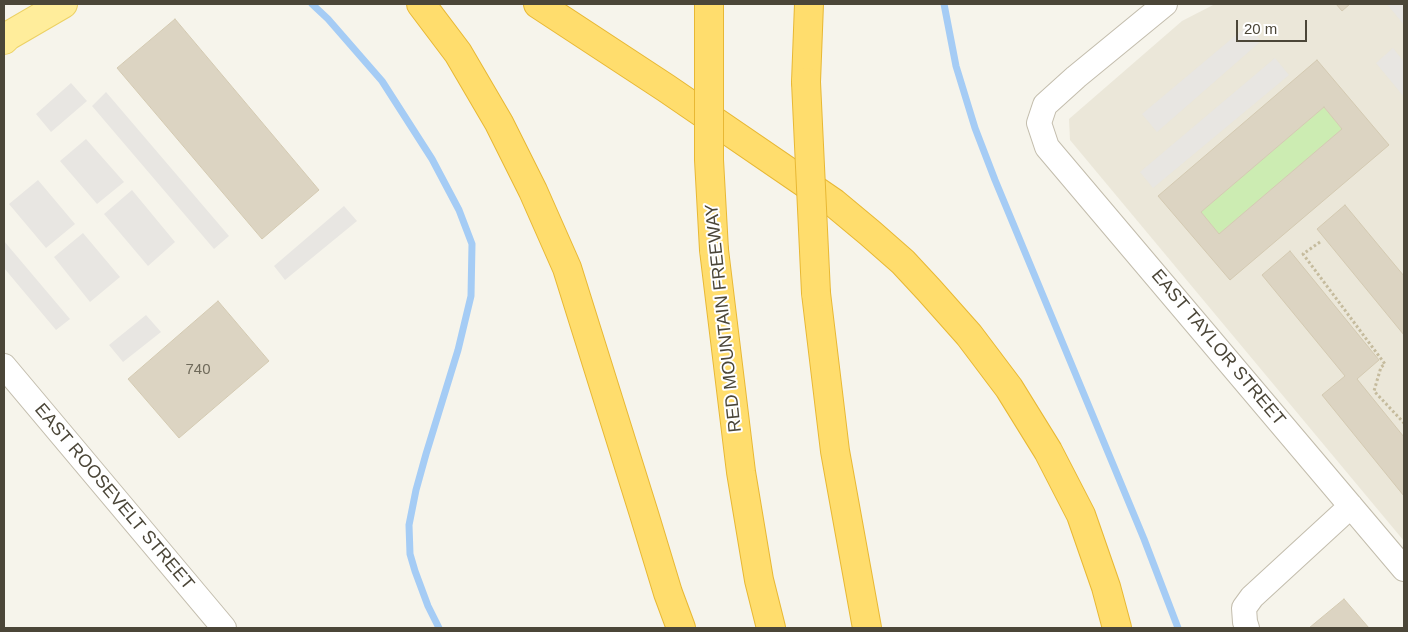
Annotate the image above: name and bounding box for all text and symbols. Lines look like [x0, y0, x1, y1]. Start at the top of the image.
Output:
scale bar [1238, 10, 1309, 42]
text: 20 m [1244, 20, 1277, 37]
street label: RED MOUNTAIN FREEWAY [701, 203, 747, 433]
street label: EAST TAYLOR STREET [1146, 265, 1290, 431]
house number: 740 [185, 361, 211, 379]
street label: EAST ROOSEVELT STREET [30, 399, 198, 595]

